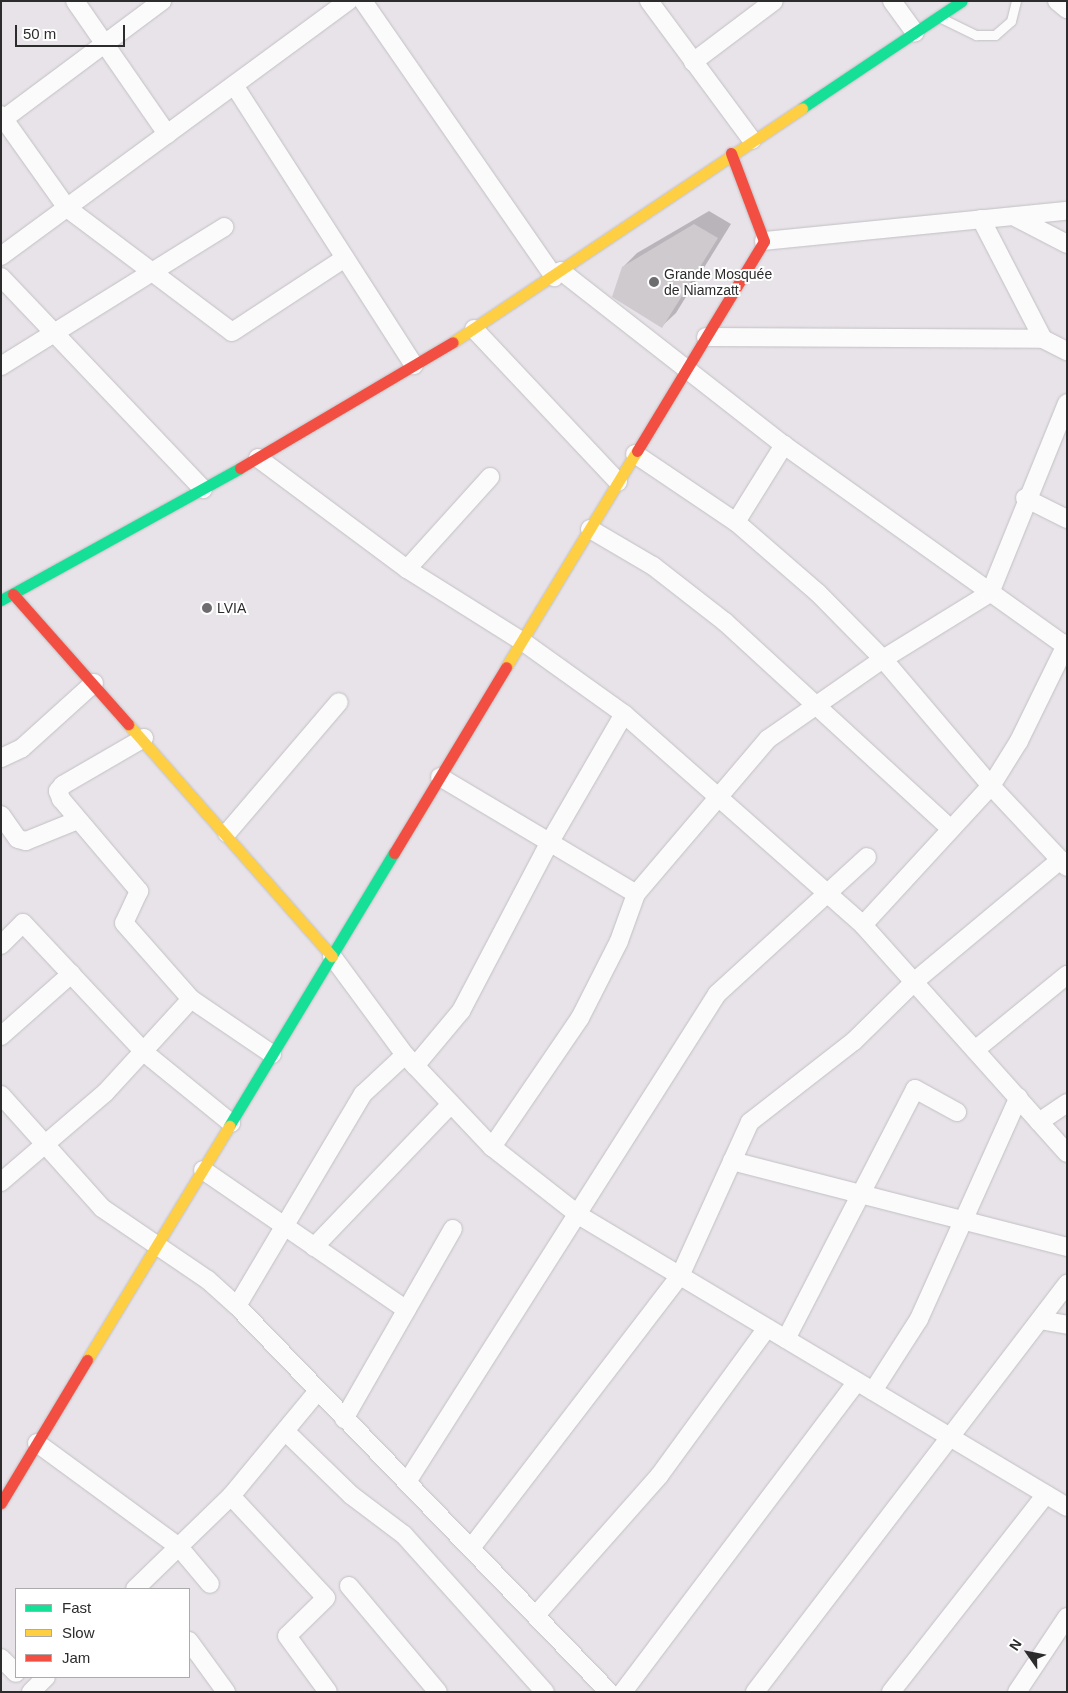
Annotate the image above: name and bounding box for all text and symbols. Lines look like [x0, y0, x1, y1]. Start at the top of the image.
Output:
scale bar [18, 15, 128, 47]
text: 50 m [23, 25, 56, 42]
place label: Grande Mosquée de Niamzatt [664, 266, 772, 298]
marker: Grande Mosquée de Niamzatt [648, 276, 660, 288]
place label: LVIA [217, 600, 246, 616]
marker: LVIA [201, 602, 213, 614]
legend [15, 1588, 190, 1678]
text: Fast [62, 1599, 91, 1616]
text: Slow [62, 1624, 95, 1641]
north arrow [1003, 1628, 1053, 1678]
text: N [1006, 1636, 1025, 1653]
text: Jam [62, 1649, 90, 1666]

